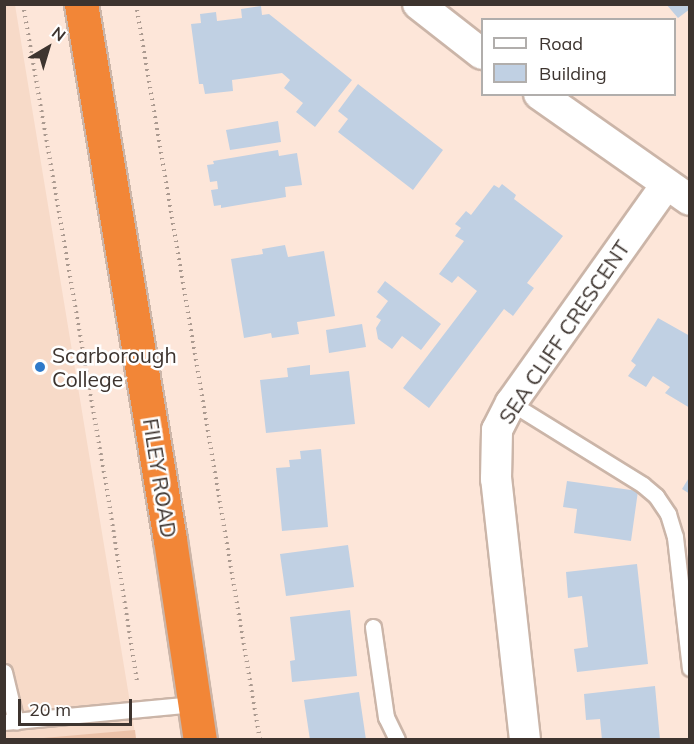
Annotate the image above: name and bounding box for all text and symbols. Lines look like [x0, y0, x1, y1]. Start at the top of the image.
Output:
north arrow [18, 18, 78, 78]
legend [481, 18, 676, 96]
text: N [48, 22, 70, 45]
text: Road [539, 32, 583, 55]
text: Building [539, 62, 607, 85]
street label: SEA CLIFF CRESCENT [493, 236, 635, 428]
place label: Scarborough College [52, 342, 177, 392]
marker: Scarborough College [33, 360, 47, 374]
street label: FILEY ROAD [138, 416, 182, 540]
scale bar [21, 687, 135, 725]
text: 20 m [29, 698, 71, 721]

